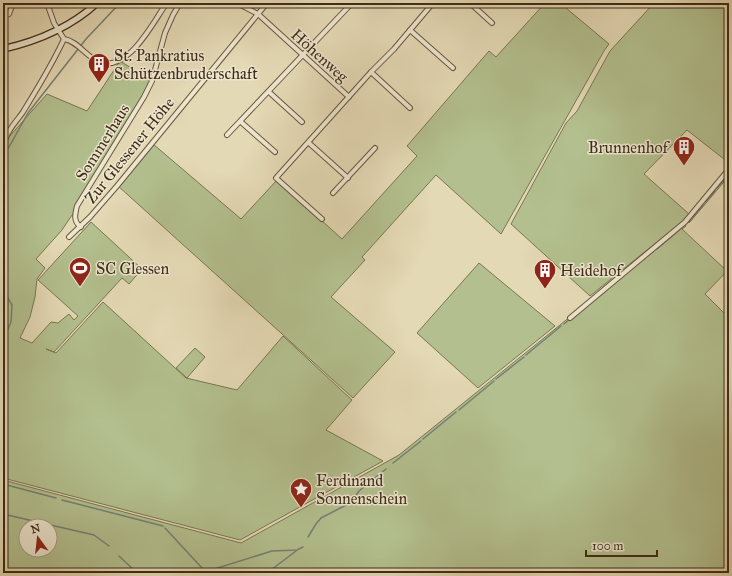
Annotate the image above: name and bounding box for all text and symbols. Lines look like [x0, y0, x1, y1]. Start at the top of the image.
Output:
street label: Höhenweg [287, 25, 353, 87]
place label: St. Pankratius Schützenbruderschaft [114, 46, 258, 83]
building icon: St. Pankratius Schützenbruderschaft [86, 51, 112, 84]
street label: Zur Glessener Höhe [81, 93, 178, 207]
street label: Sommerhaus [71, 100, 134, 184]
building icon: Brunnenhof [671, 134, 697, 167]
place label: Brunnenhof [588, 138, 671, 157]
sports icon: SC Glessen [67, 255, 93, 288]
building icon: Heidehof [532, 257, 558, 290]
place label: SC Glessen [96, 259, 170, 278]
place label: Heidehof [560, 261, 624, 280]
place label: Ferdinand Sonnenschein [316, 471, 408, 508]
place icon: Ferdinand Sonnenschein [288, 476, 314, 509]
north arrow [18, 518, 58, 558]
text: N [29, 521, 42, 536]
scale bar [586, 532, 657, 558]
text: 100 m [592, 539, 623, 553]

